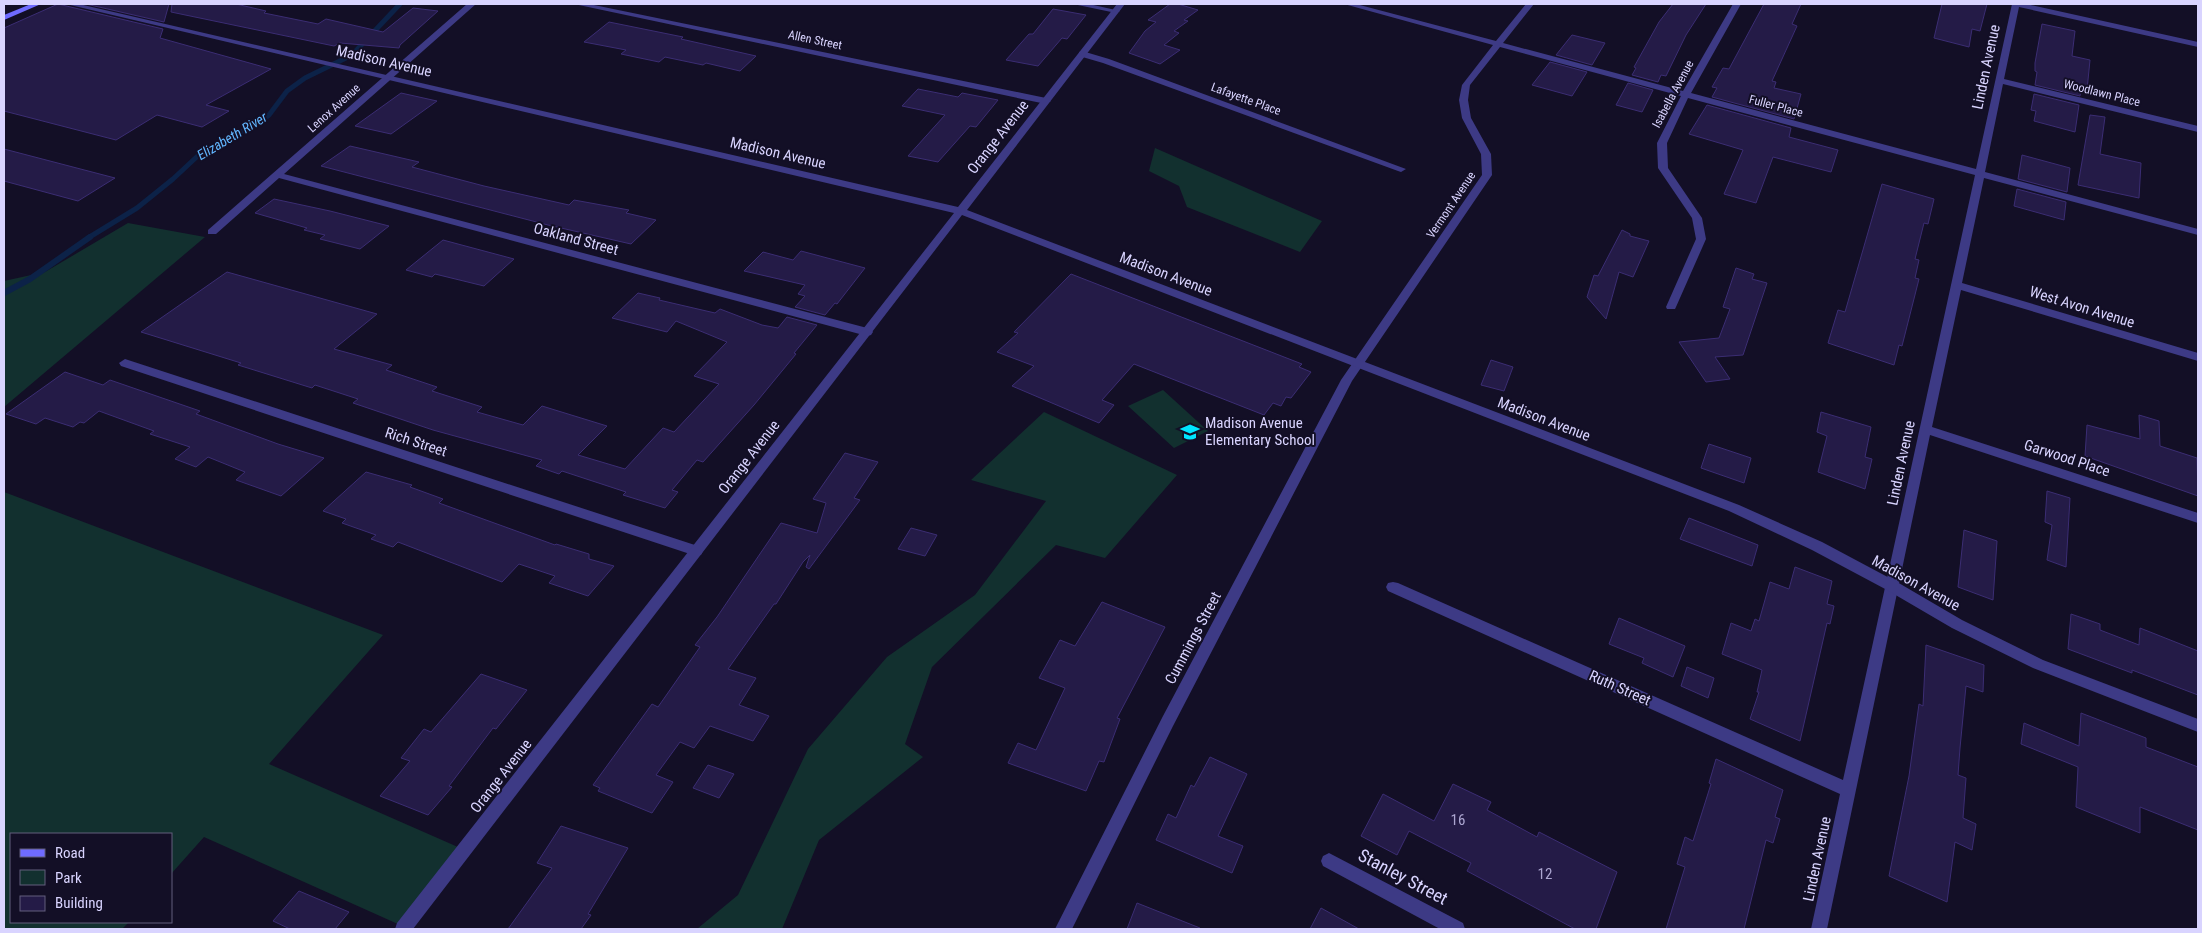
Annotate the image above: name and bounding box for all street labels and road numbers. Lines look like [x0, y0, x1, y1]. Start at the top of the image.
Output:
street label: Linden Avenue [1968, 23, 2004, 111]
street label: Allen Street [787, 27, 844, 53]
street label: Madison Avenue [334, 41, 434, 81]
street label: Isabella Avenue [1649, 58, 1697, 130]
street label: Woodlawn Place [2062, 77, 2142, 109]
street label: Lafayette Place [1209, 80, 1283, 118]
street label: Lenox Avenue [305, 81, 363, 135]
street label: Fuller Place [1747, 92, 1805, 120]
street label: Orange Avenue [964, 96, 1032, 178]
street label: Madison Avenue [728, 133, 828, 173]
street label: Vermont Avenue [1424, 169, 1479, 241]
street label: Oakland Street [532, 219, 620, 259]
street label: Madison Avenue [1117, 248, 1215, 300]
street label: West Avon Avenue [2027, 282, 2137, 332]
street label: Madison Avenue [1495, 393, 1593, 445]
street label: Orange Avenue [715, 416, 783, 498]
street label: Linden Avenue [1883, 419, 1919, 507]
street label: Rich Street [383, 424, 449, 460]
street label: Garwood Place [2022, 436, 2112, 480]
street label: Madison Avenue [1869, 551, 1963, 615]
street label: Cummings Street [1161, 589, 1225, 687]
street label: Ruth Street [1586, 666, 1654, 710]
street label: Orange Avenue [467, 735, 535, 817]
street label: Linden Avenue [1799, 815, 1835, 903]
street label: Stanley Street [1355, 844, 1452, 909]

